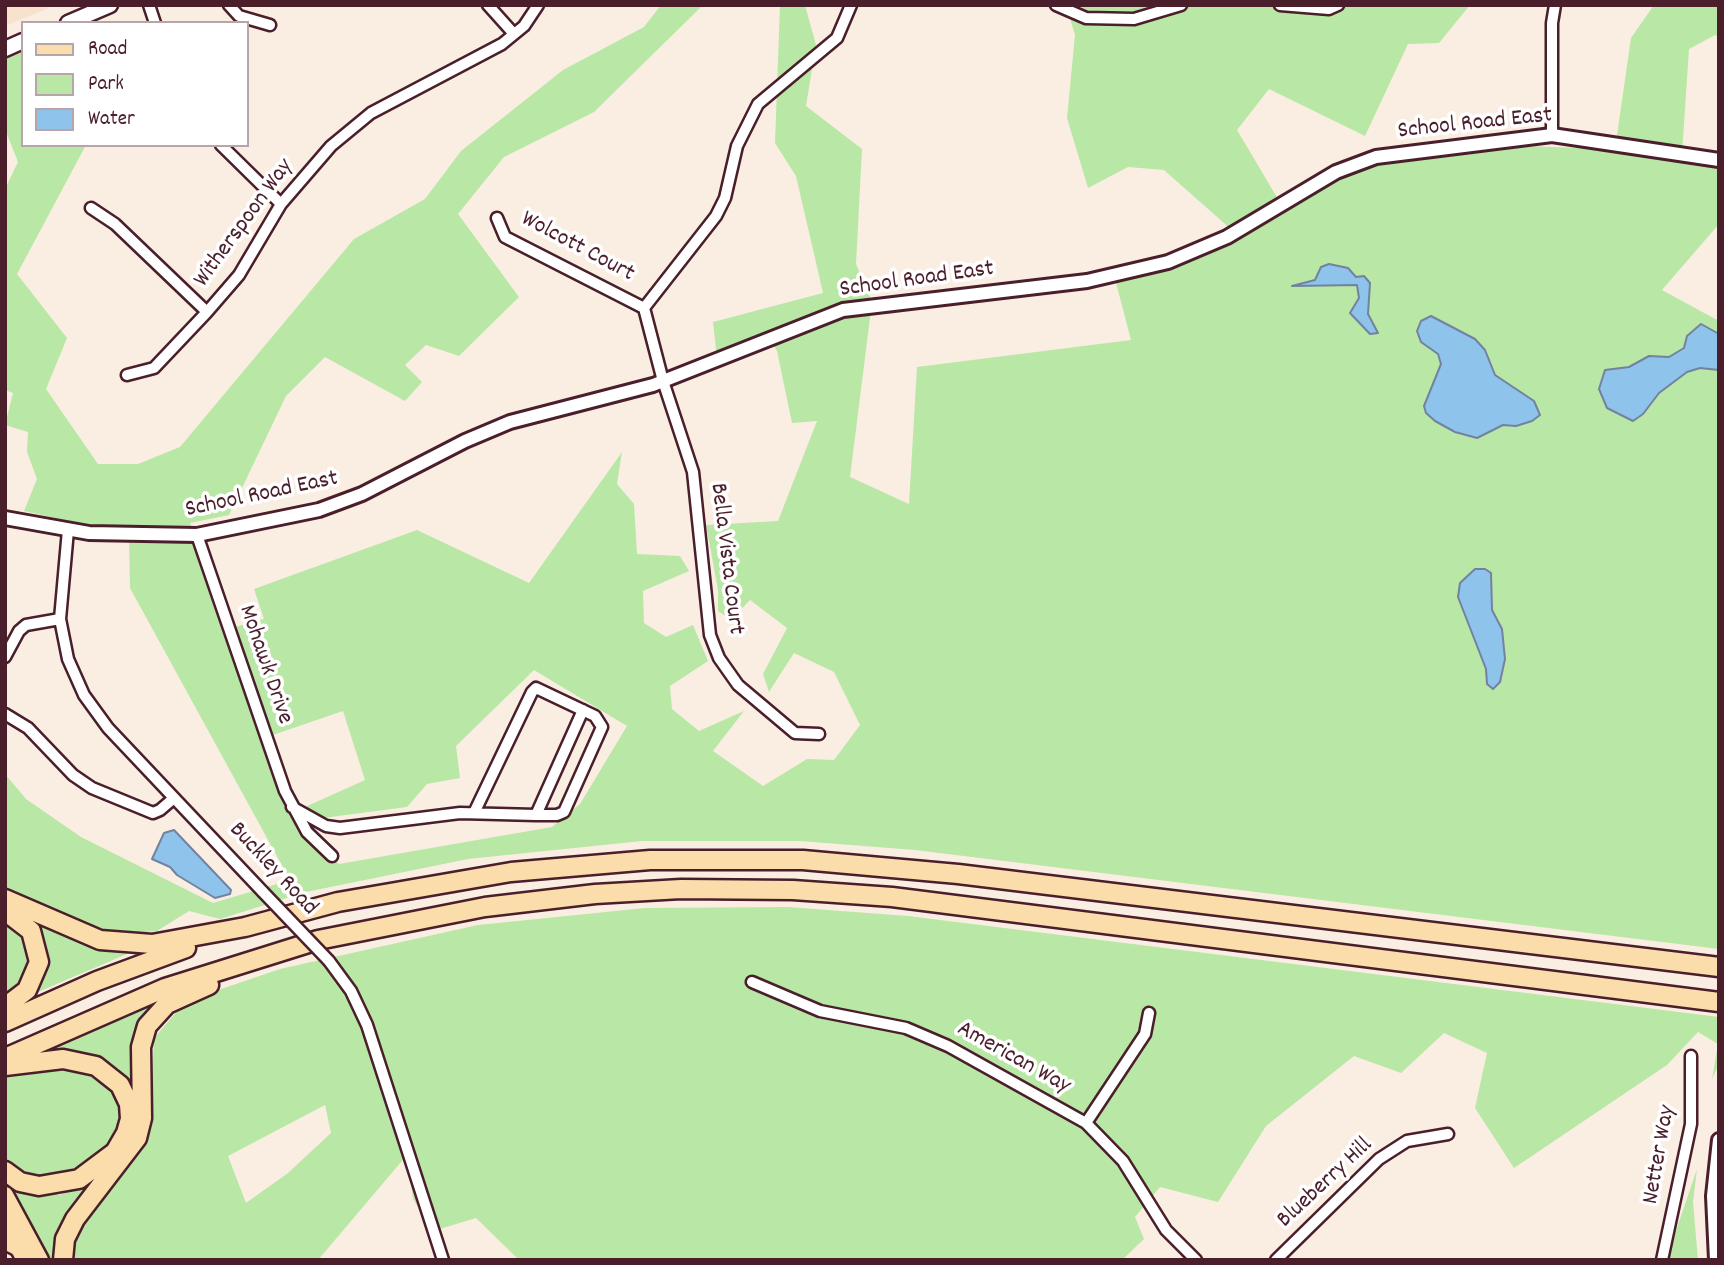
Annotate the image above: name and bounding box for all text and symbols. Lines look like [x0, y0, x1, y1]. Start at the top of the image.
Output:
legend [21, 21, 248, 147]
text: Road [88, 35, 127, 65]
text: Park [88, 70, 124, 100]
street label: School Road East [1396, 103, 1554, 147]
text: Water [88, 105, 135, 135]
street label: Witherspoon Way [189, 154, 301, 294]
street label: Wolcott Court [515, 206, 639, 290]
street label: School Road East [838, 256, 996, 306]
street label: School Road East [183, 466, 341, 526]
street label: Bella Vista Court [701, 482, 749, 636]
street label: Mohawk Drive [230, 602, 298, 728]
street label: Buckley Road [221, 817, 323, 923]
street label: American Way [951, 1016, 1075, 1102]
street label: Netter Way [1638, 1103, 1684, 1207]
street label: Blueberry Hill [1272, 1133, 1380, 1235]

